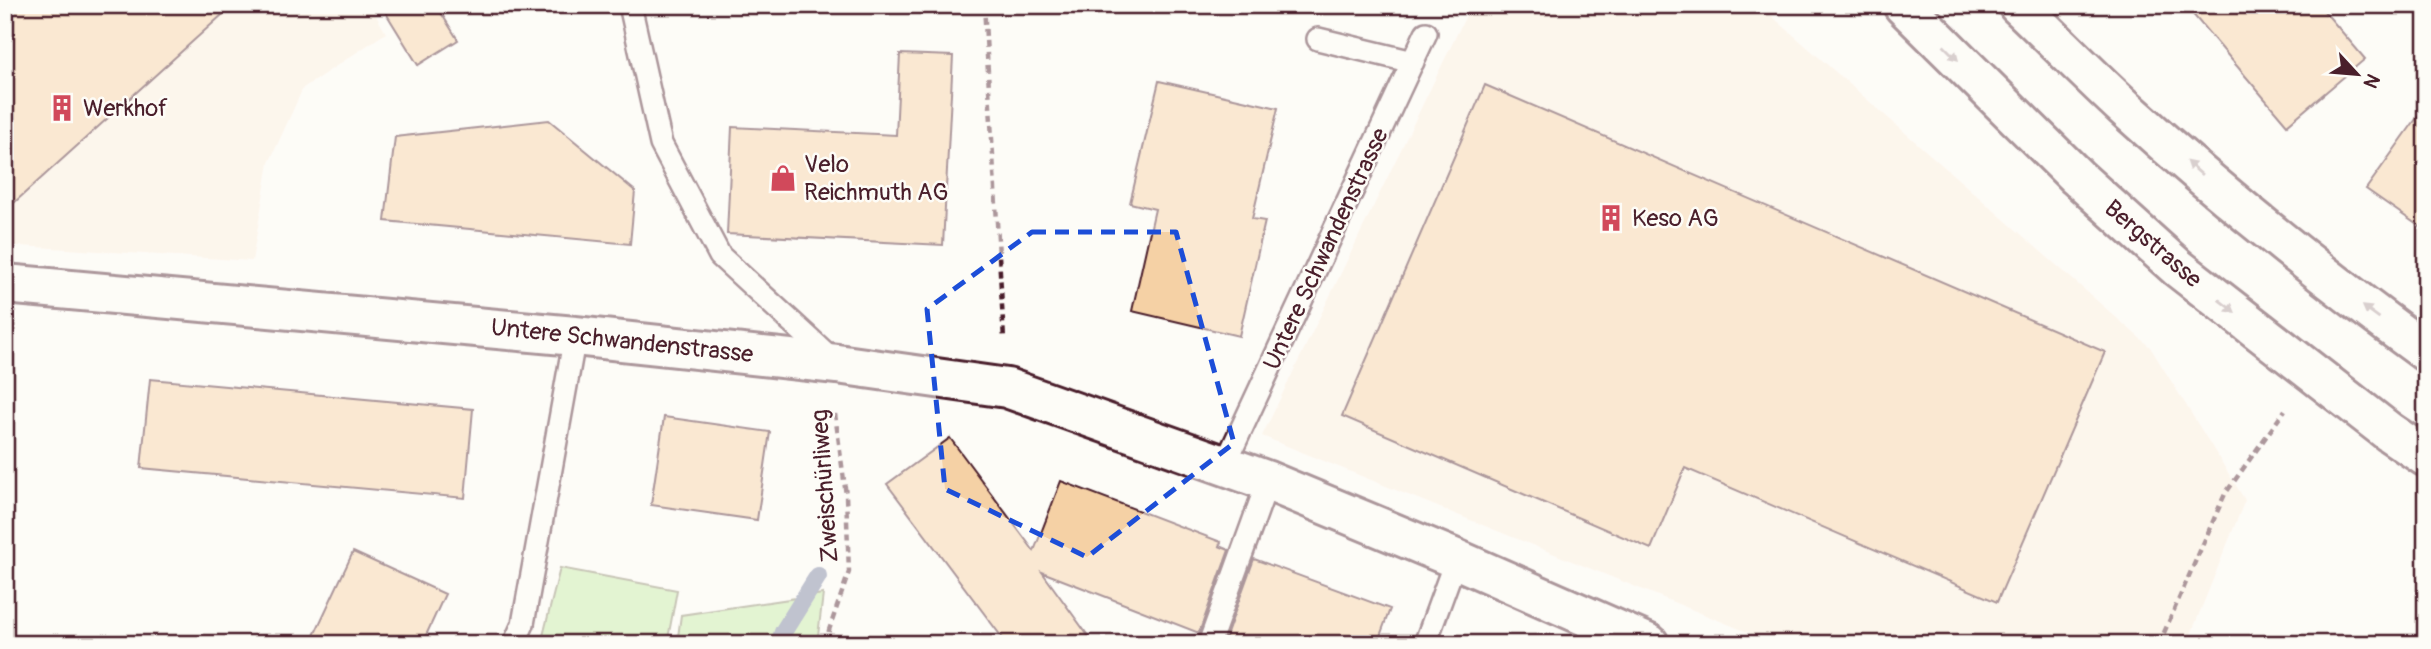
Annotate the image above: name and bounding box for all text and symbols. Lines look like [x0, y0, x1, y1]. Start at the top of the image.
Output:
north arrow [2322, 38, 2392, 108]
one-way arrow [1943, 45, 1960, 62]
text: N [2358, 70, 2385, 92]
building icon: Werkhof [47, 93, 77, 123]
place label: Werkhof [83, 94, 168, 123]
street label: Untere Schwandenstrasse [1257, 123, 1395, 374]
place label: Velo Reichmuth AG [804, 150, 948, 207]
one-way arrow [2186, 161, 2203, 176]
shop icon: Velo Reichmuth AG [768, 163, 798, 193]
street label: Bergstrasse [2098, 194, 2208, 294]
building icon: Keso AG [1596, 203, 1626, 233]
place label: Keso AG [1632, 204, 1719, 233]
one-way arrow [2218, 298, 2236, 312]
one-way arrow [2362, 305, 2380, 319]
street label: Untere Schwandenstrasse [490, 313, 755, 369]
street label: Zweischürliweg [805, 409, 845, 563]

